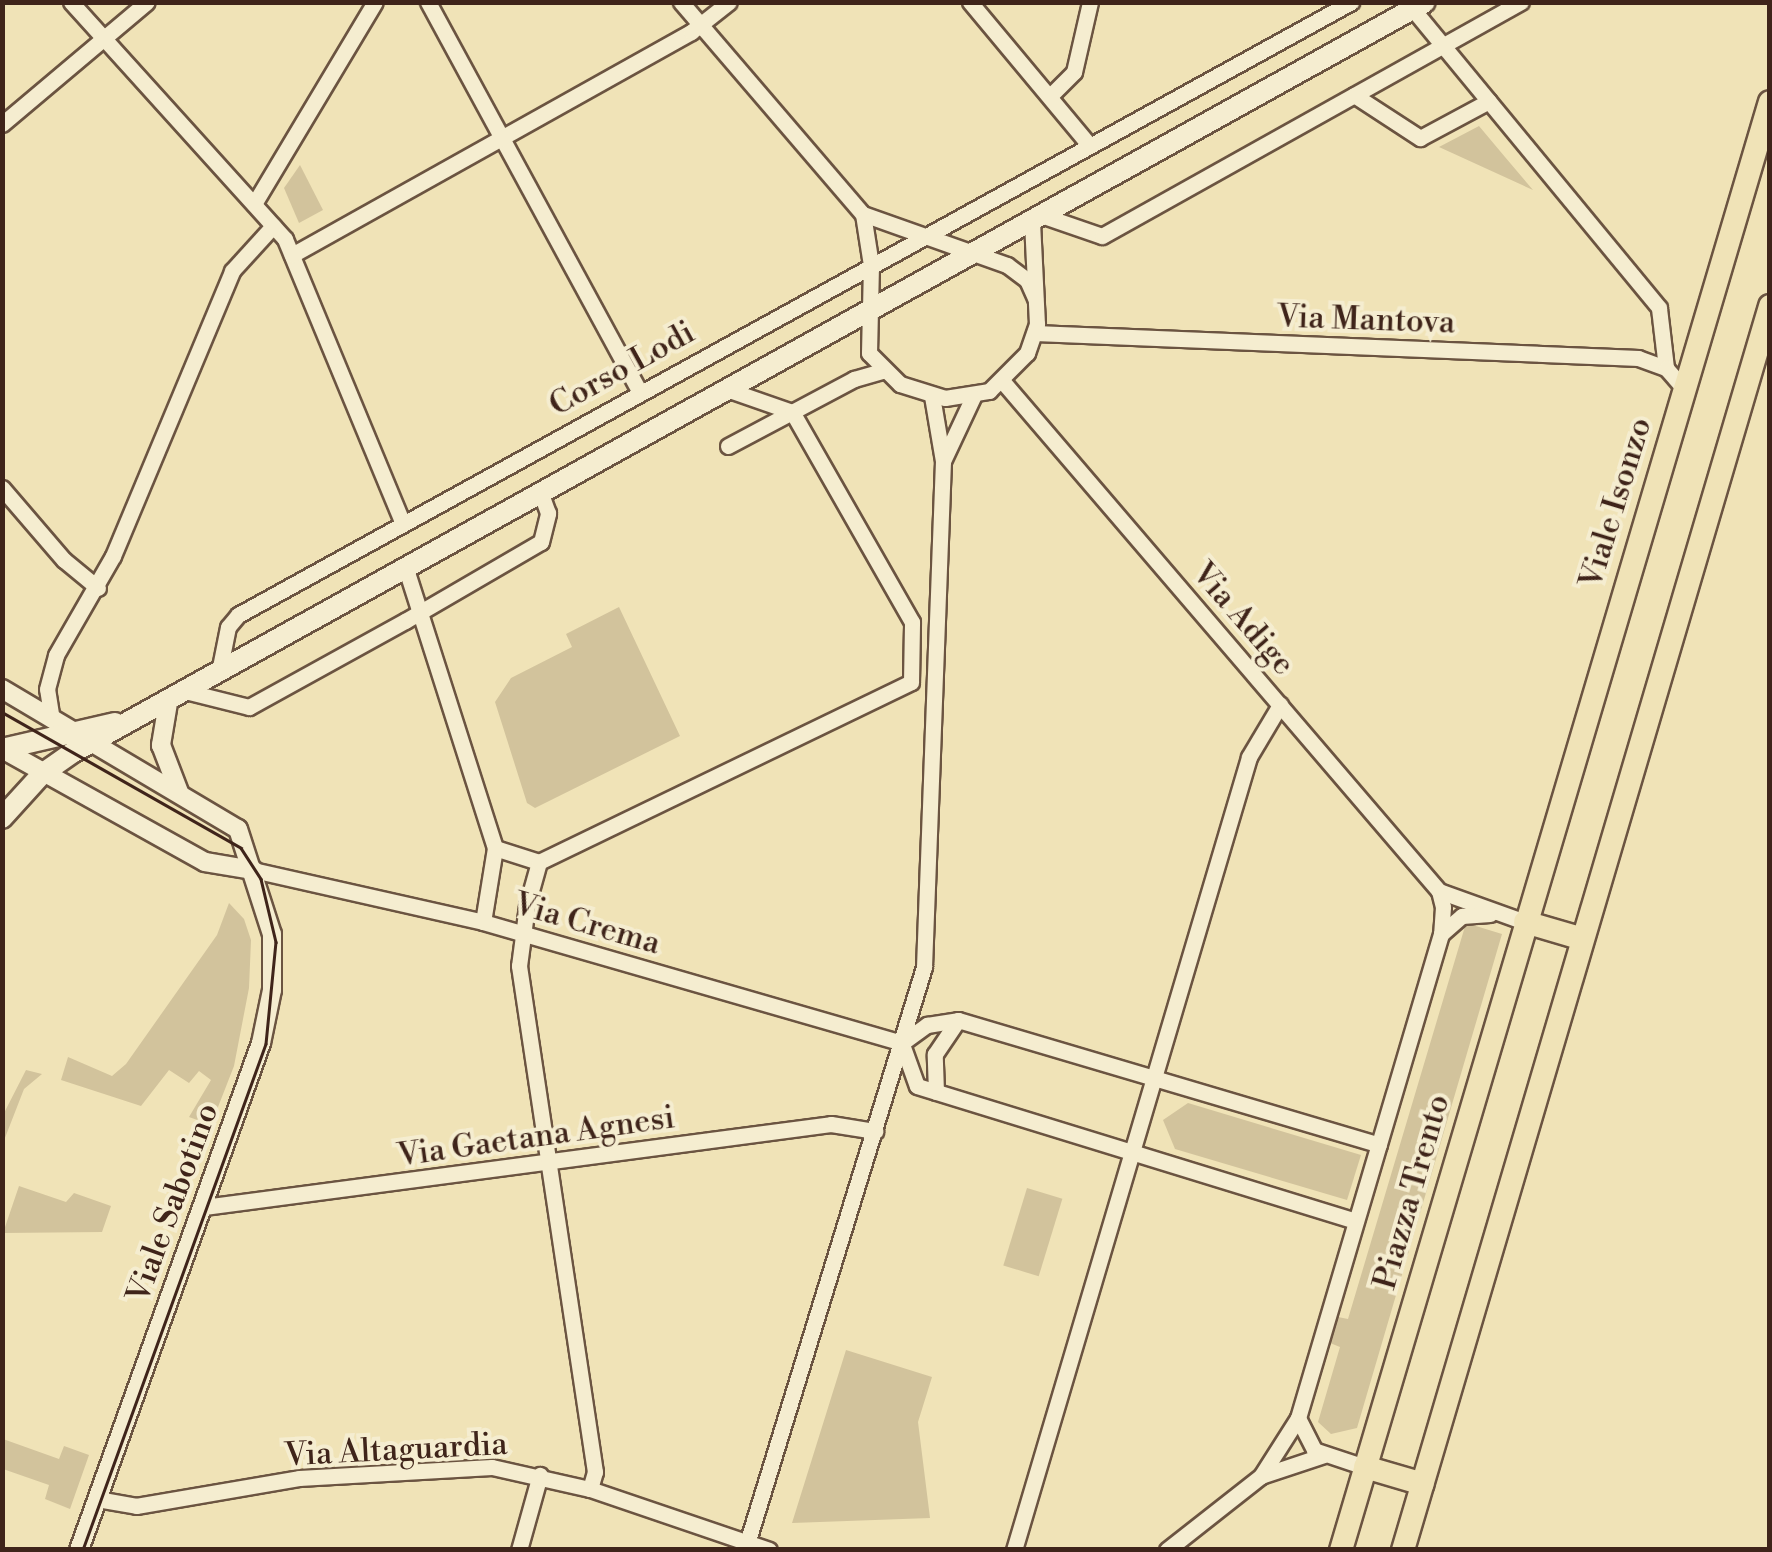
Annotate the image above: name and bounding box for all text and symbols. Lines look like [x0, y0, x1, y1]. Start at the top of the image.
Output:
street label: Via Mantova [1276, 298, 1456, 342]
street label: Corso Lodi [543, 313, 701, 425]
street label: Viale Isonzo [1572, 413, 1660, 593]
street label: Via Adige [1184, 555, 1302, 683]
street label: Via Crema [509, 885, 665, 963]
street label: Piazza Trento [1366, 1090, 1458, 1294]
street label: Viale Sabotino [119, 1098, 227, 1308]
street label: Via Gaetana Agnesi [395, 1099, 677, 1175]
street label: Via Altaguardia [283, 1425, 509, 1475]

